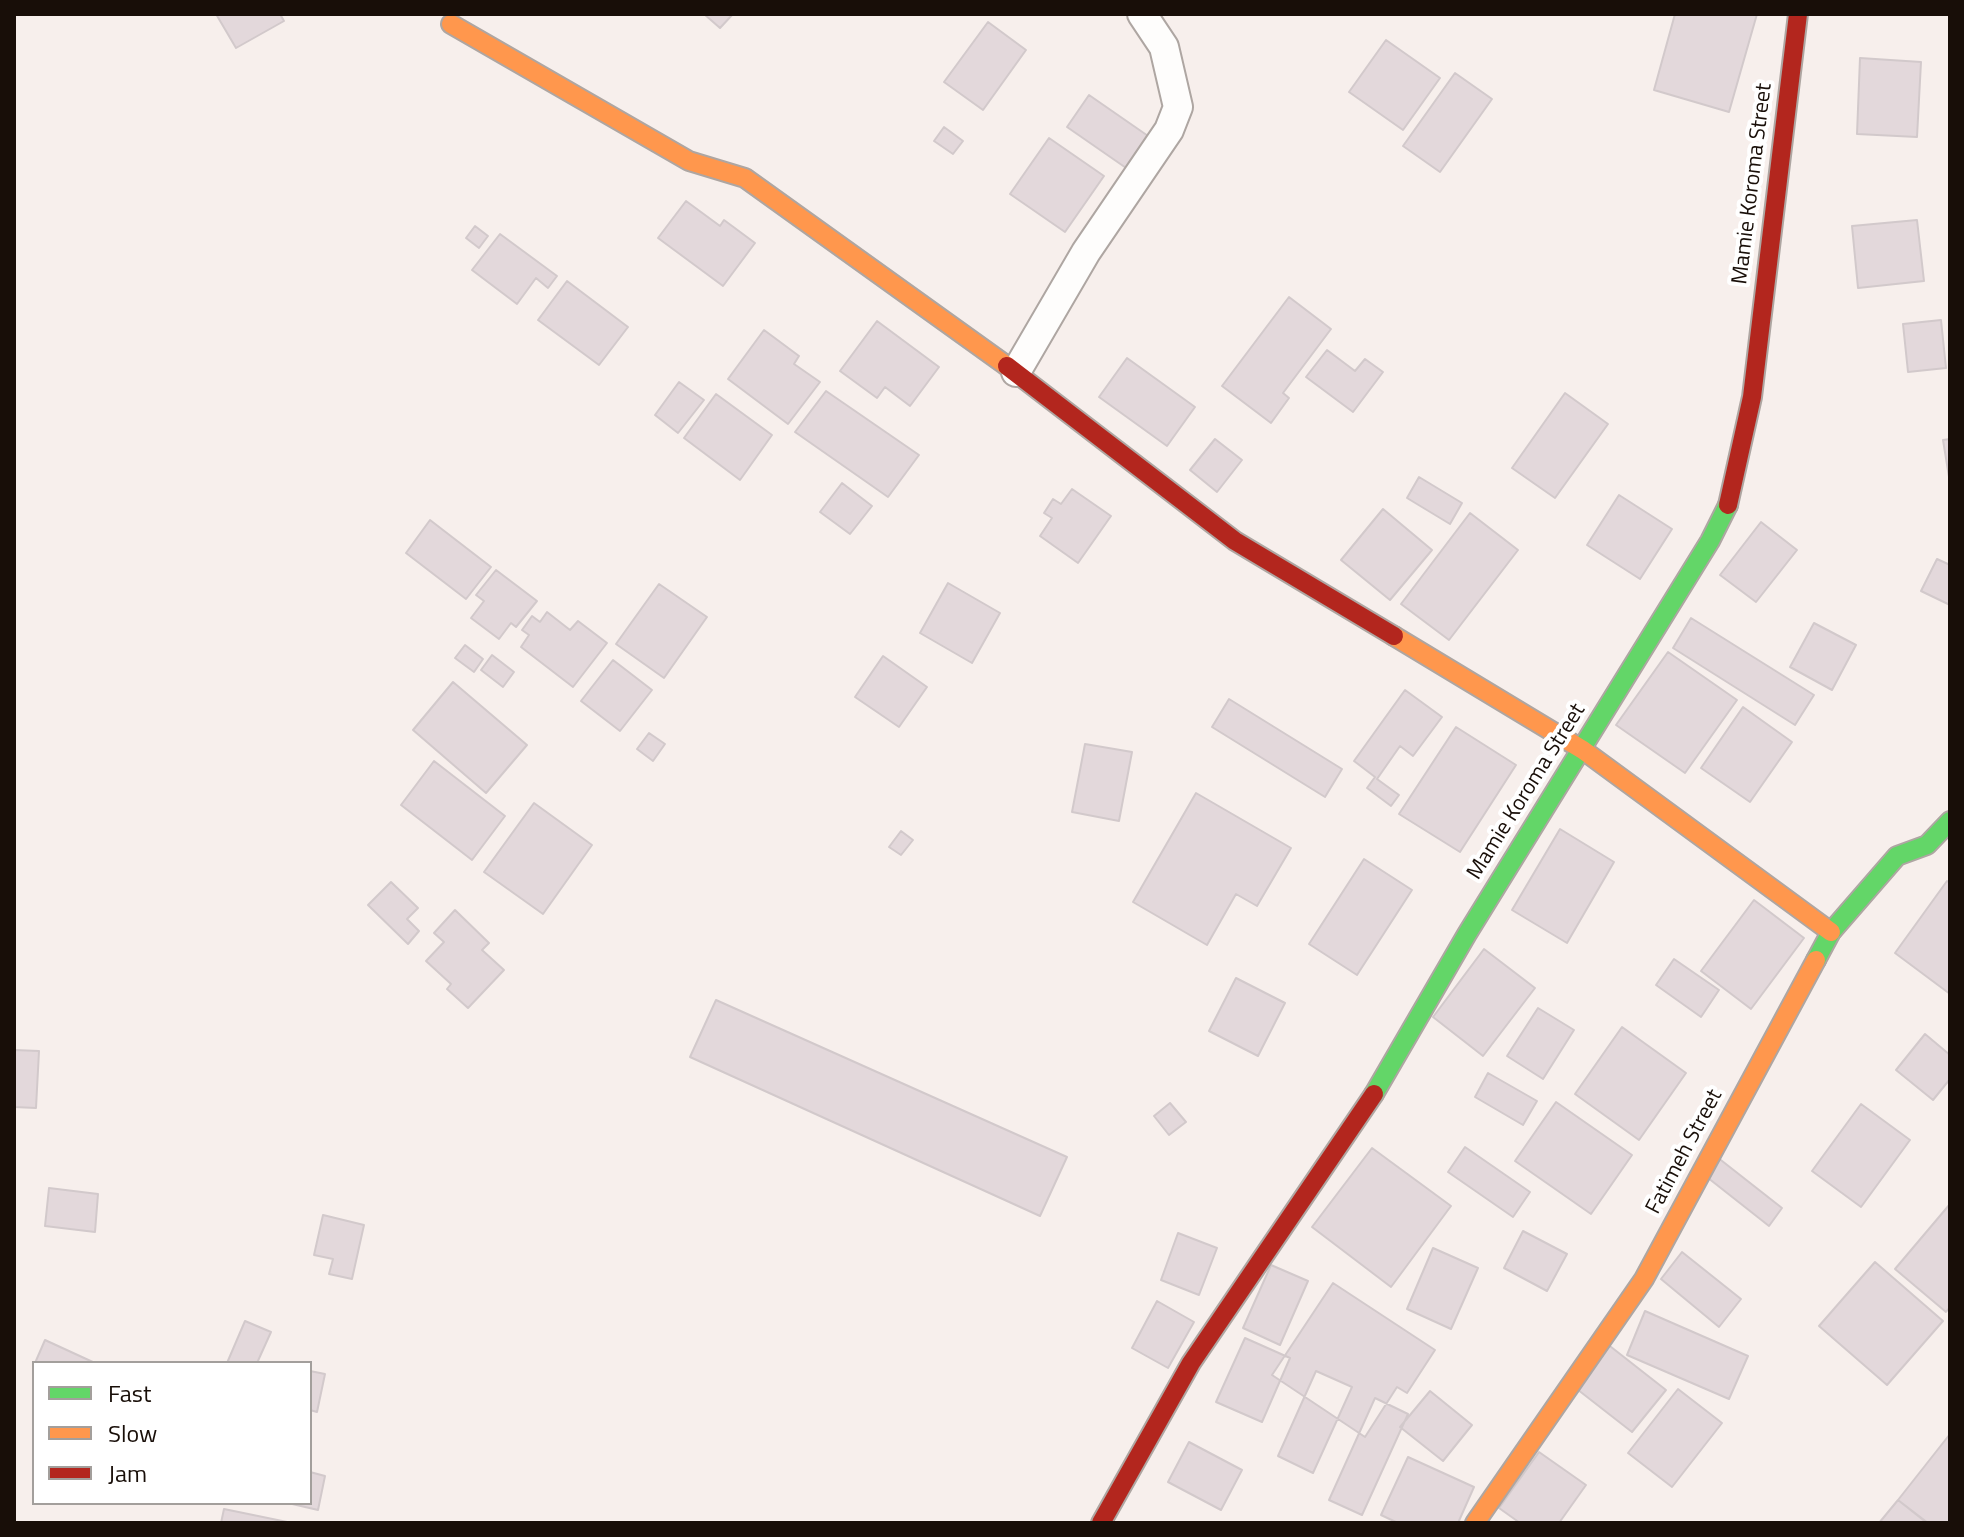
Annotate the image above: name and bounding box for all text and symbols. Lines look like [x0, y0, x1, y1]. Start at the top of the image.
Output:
street label: Mamie Koroma Street [1728, 82, 1778, 286]
street label: Mamie Koroma Street [1462, 699, 1592, 885]
street label: Fatimeh Street [1641, 1085, 1729, 1219]
legend [32, 1361, 312, 1505]
text: Fast [108, 1375, 151, 1411]
text: Slow [108, 1415, 157, 1451]
text: Jam [108, 1455, 147, 1491]

